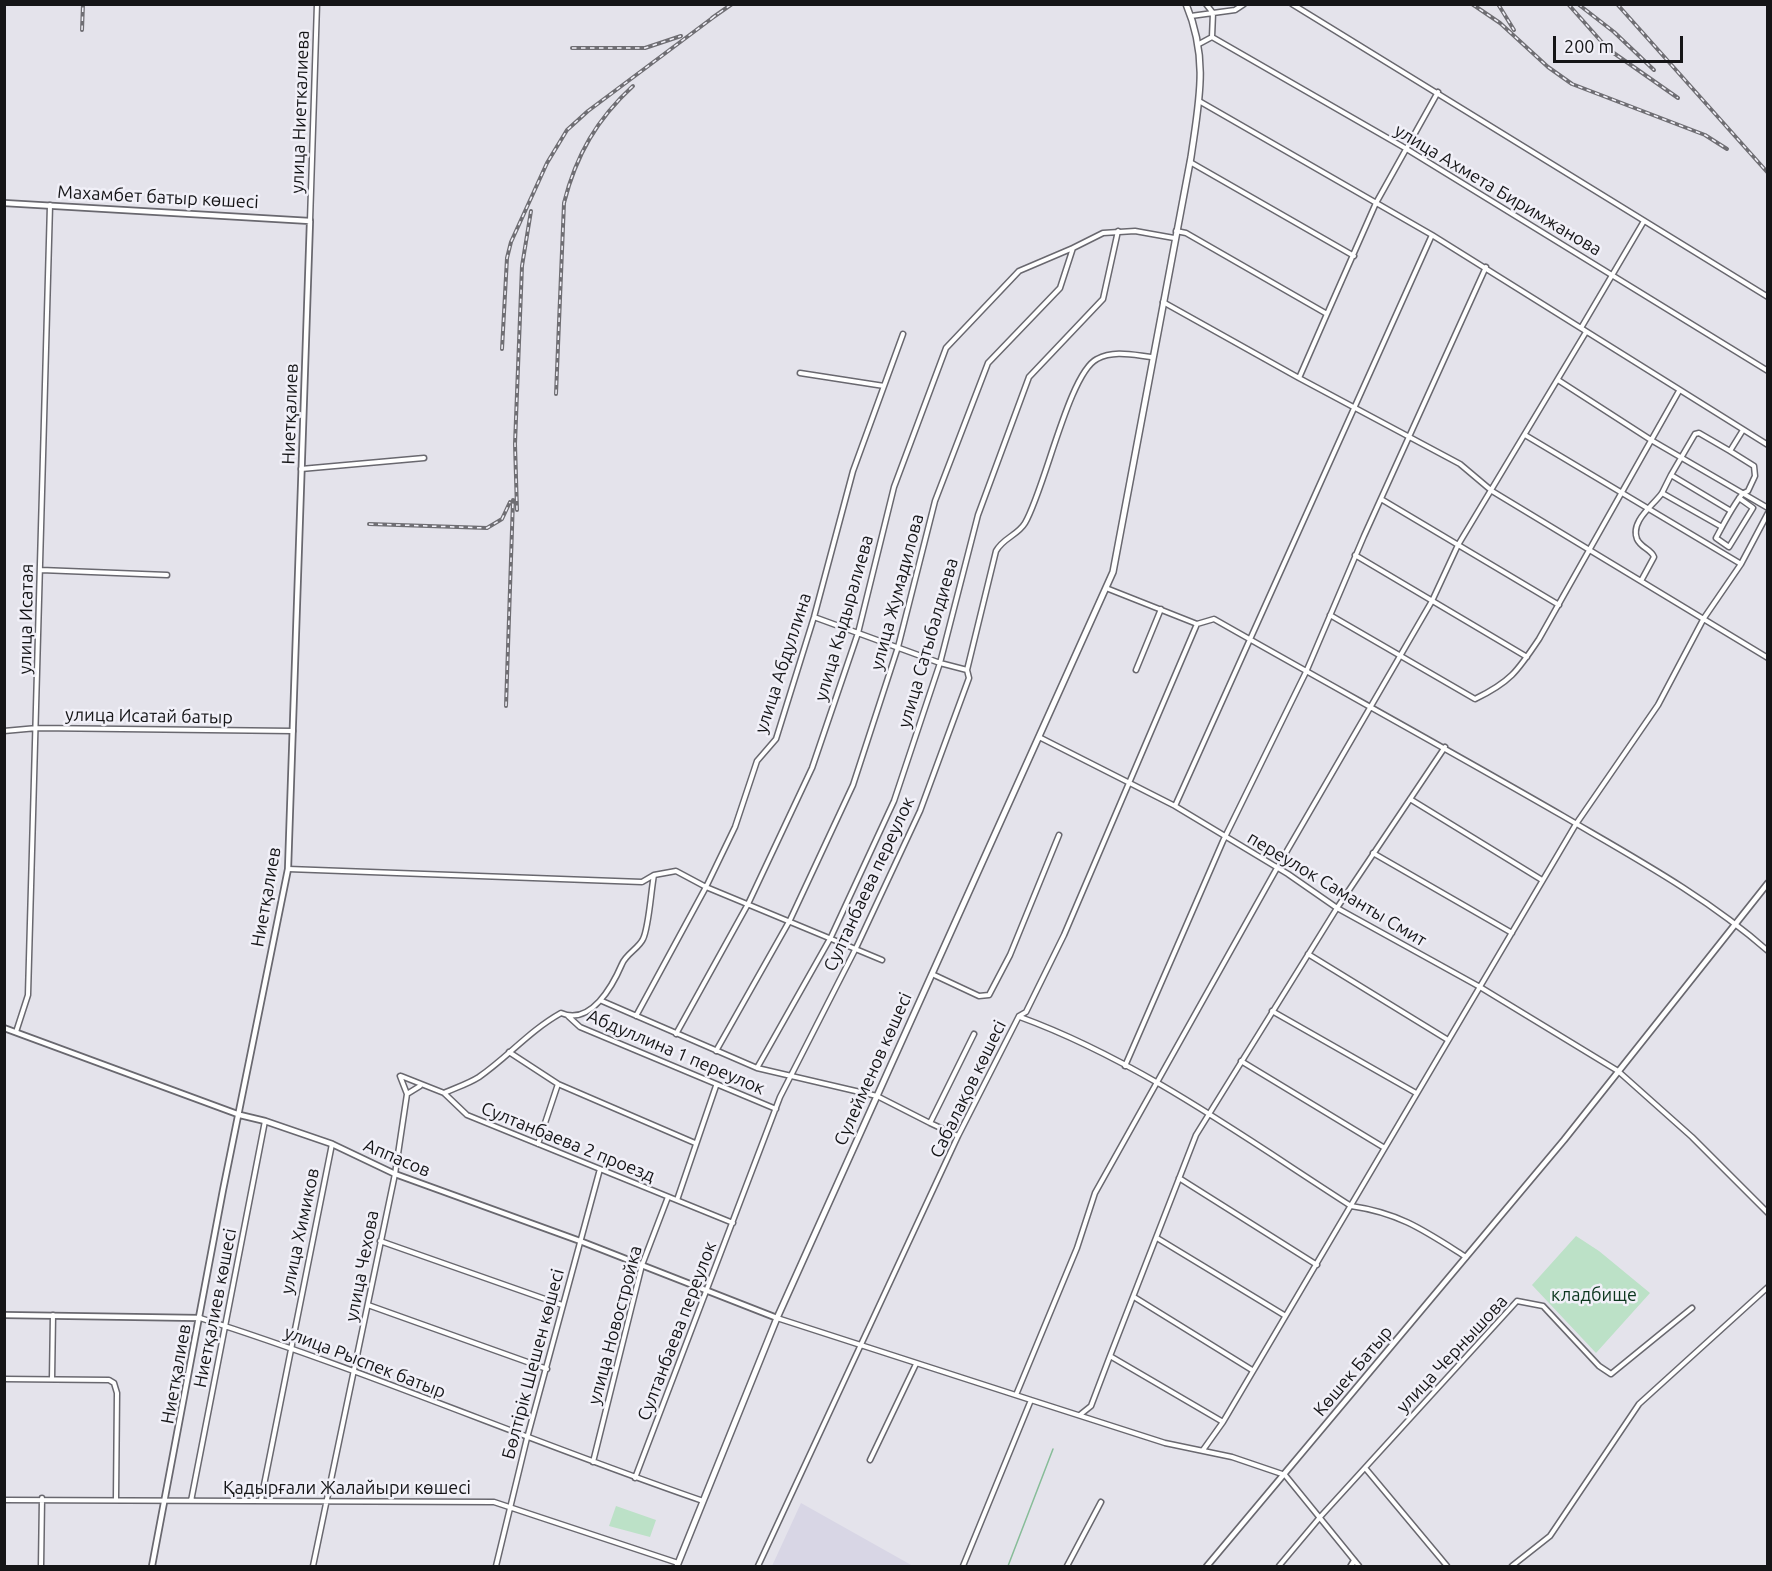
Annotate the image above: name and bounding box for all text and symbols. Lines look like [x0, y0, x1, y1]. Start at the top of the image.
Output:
scale bar [1556, 24, 1686, 62]
street label: улица Ниеткалиева [286, 30, 314, 194]
text: 200 m [1564, 36, 1614, 56]
street label: улица Ахмета Биримжанова [1390, 119, 1606, 261]
street label: Махамбет батыр көшесі [57, 181, 259, 213]
street label: Ниетқалиев [277, 363, 303, 465]
street label: улица Жумадилова [866, 512, 928, 672]
street label: улица Кыдыралиева [810, 532, 878, 704]
street label: улица Сатыбалдиева [893, 556, 963, 730]
street label: улица Исатая [14, 563, 38, 675]
street label: улица Абдуллина [750, 590, 816, 736]
street label: улица Исатай батыр [65, 704, 233, 728]
street label: Султанбаева переулок [819, 793, 919, 975]
street label: переулок Саманты Смит [1244, 827, 1430, 951]
street label: Ниетқалиев [247, 845, 285, 949]
street label: Сүлейменов көшесі [830, 989, 916, 1149]
street label: Абдуллина 1 переулок [584, 1005, 768, 1099]
street label: Сабалақов көшесі [925, 1017, 1011, 1161]
street label: Султанбаева 2 проезд [478, 1097, 658, 1187]
street label: Аппасов [360, 1134, 434, 1182]
street label: улица Химиков [276, 1166, 324, 1296]
street label: улица Чехова [341, 1208, 383, 1324]
street label: Ниетқалиев көшесі [189, 1226, 241, 1390]
street label: Султанбаева переулок [633, 1238, 721, 1424]
street label: улица Новостройка [583, 1243, 647, 1407]
street label: Бөлтірік Шешен көшесі [497, 1266, 569, 1462]
park label: кладбище [1551, 1284, 1637, 1306]
street label: улица Чернышова [1392, 1291, 1512, 1417]
street label: улица Рыспек батыр [281, 1321, 449, 1403]
street label: Көшек Батыр [1309, 1321, 1397, 1421]
street label: Ниетқалиев [157, 1322, 195, 1426]
street label: Қадырғали Жалайыри көшесі [223, 1477, 471, 1499]

